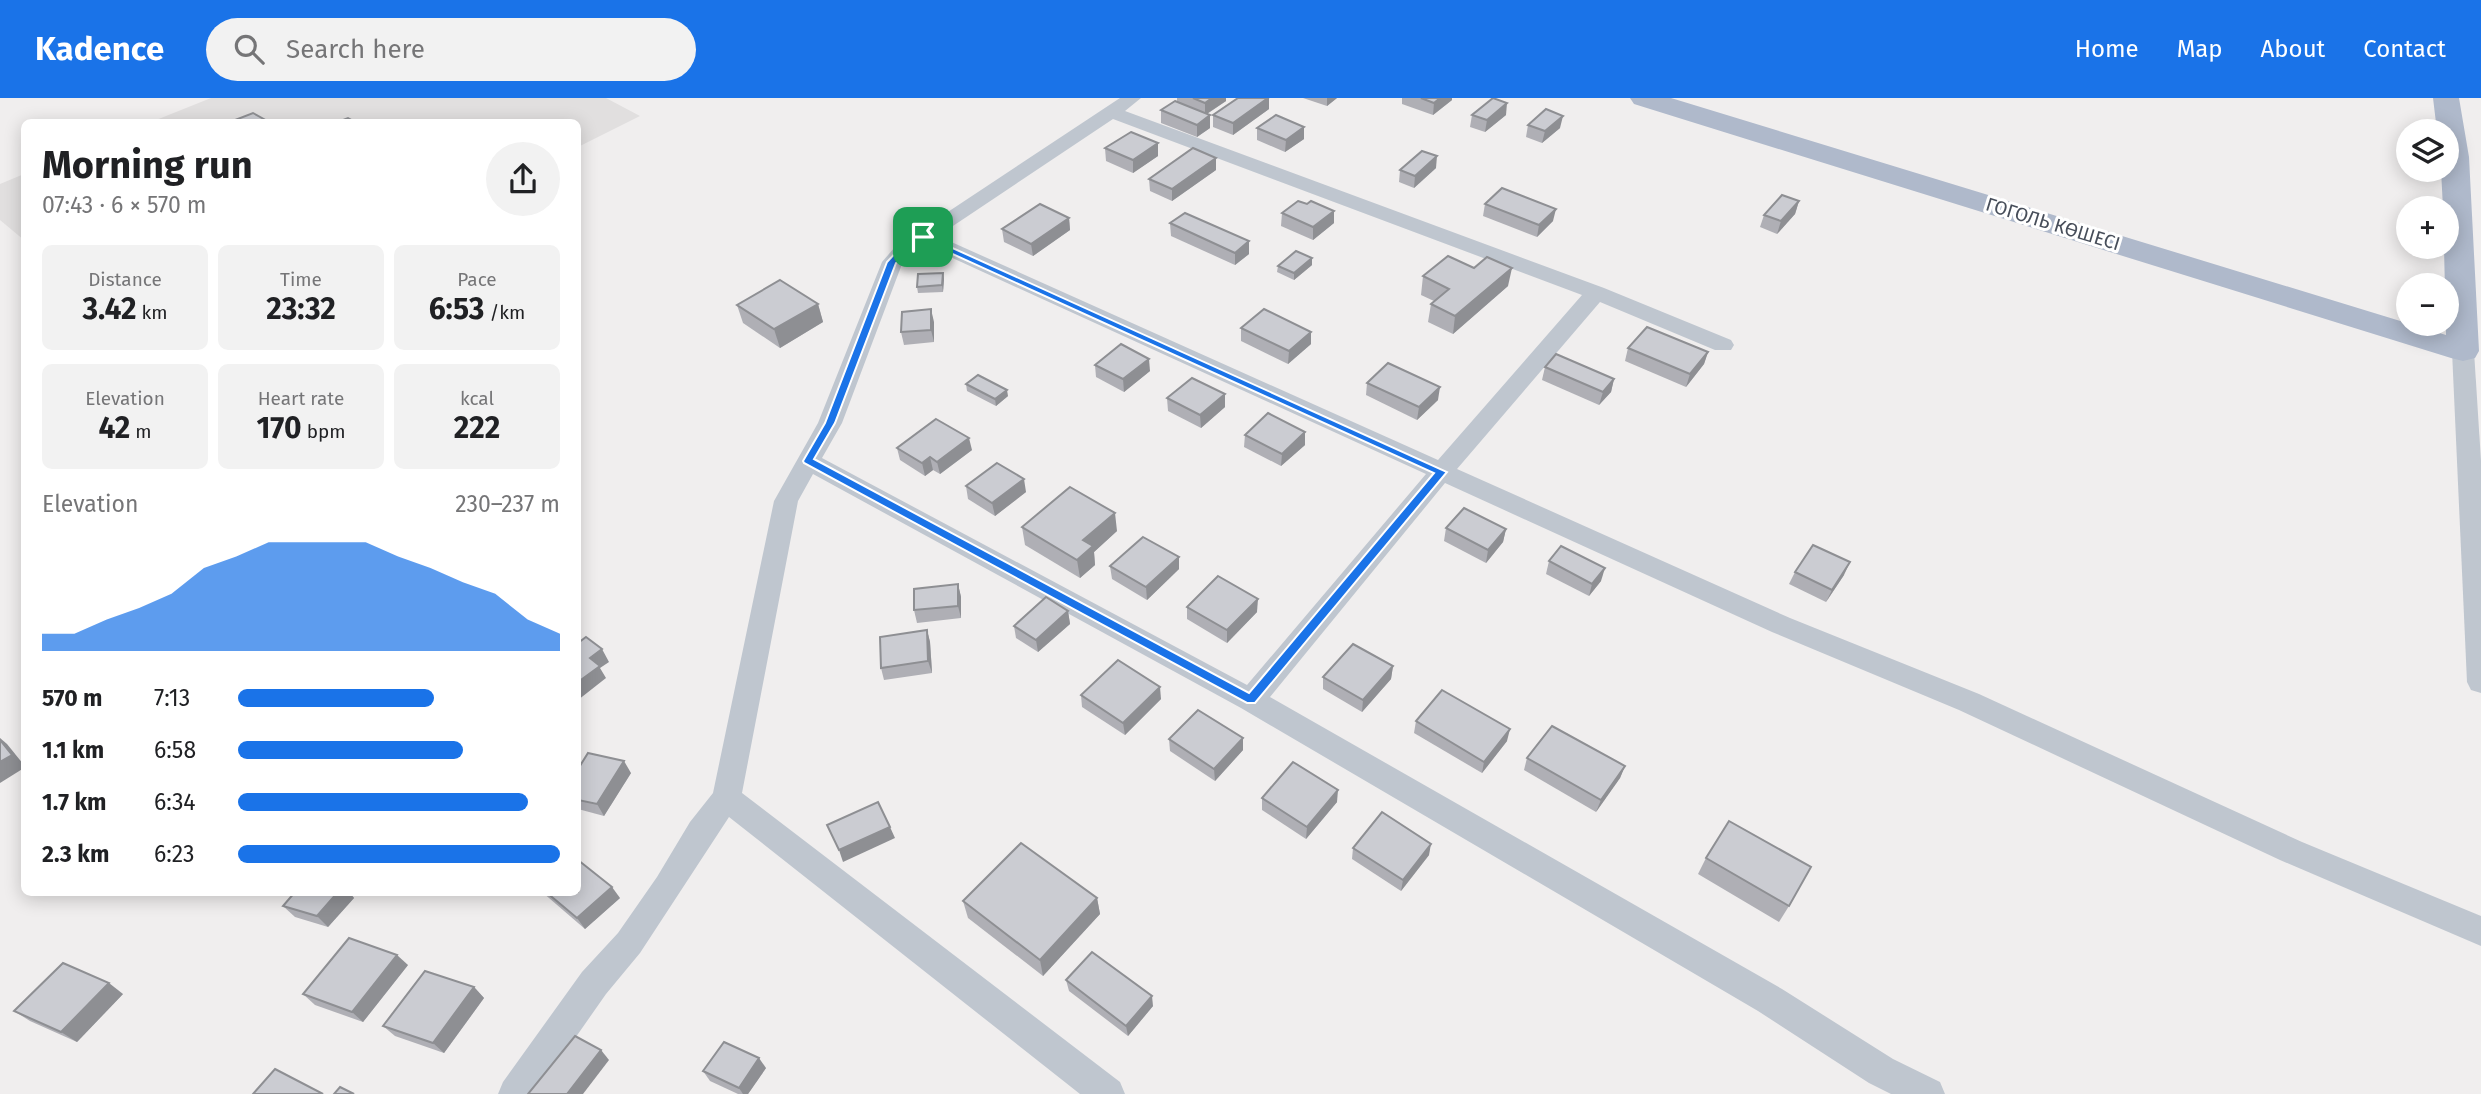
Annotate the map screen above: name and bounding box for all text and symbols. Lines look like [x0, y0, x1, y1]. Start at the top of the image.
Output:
search box [206, 18, 696, 81]
text: Kadence [35, 29, 164, 69]
icon: search [230, 30, 268, 68]
text: Search here [286, 34, 425, 65]
text: Home [2075, 35, 2139, 63]
text: Map [2177, 35, 2223, 63]
text: About [2261, 35, 2325, 63]
text: Contact [2363, 35, 2446, 63]
map controls [2396, 119, 2459, 336]
button: layers [2396, 119, 2459, 182]
text: Morning run [42, 142, 253, 188]
button: share [486, 142, 560, 216]
text: 07:43 · 6 × 570 m [42, 191, 207, 219]
street label: ГОГОЛЬ КӨШЕСІ [1983, 193, 2123, 255]
button: + [2396, 196, 2459, 259]
pin [893, 207, 953, 267]
icon: arrive [904, 218, 942, 256]
text: Distance [88, 268, 162, 291]
text: Time [280, 268, 322, 291]
text: Pace [457, 268, 497, 291]
button: − [2396, 273, 2459, 336]
text: 3.42 [82, 291, 136, 327]
text: 23:32 [266, 291, 336, 327]
text: 6:53 [429, 291, 484, 327]
text: km [136, 301, 168, 324]
text: /km [484, 301, 525, 324]
text: Elevation [85, 387, 165, 410]
text: Heart rate [258, 387, 344, 410]
text: kcal [460, 387, 494, 410]
text: 42 [98, 410, 130, 446]
text: 170 [256, 410, 302, 446]
text: 222 [454, 410, 500, 446]
text: m [130, 420, 152, 443]
text: bpm [302, 420, 346, 443]
text: Elevation [42, 490, 138, 518]
text: 230–237 m [455, 490, 560, 518]
text: 570 m [42, 684, 103, 712]
text: 7:13 [154, 684, 190, 712]
text: 1.1 km [42, 736, 104, 764]
text: 6:58 [154, 736, 196, 764]
text: 1.7 km [42, 788, 107, 816]
text: 6:34 [154, 788, 196, 816]
text: 2.3 km [42, 840, 109, 868]
text: 6:23 [154, 840, 195, 868]

